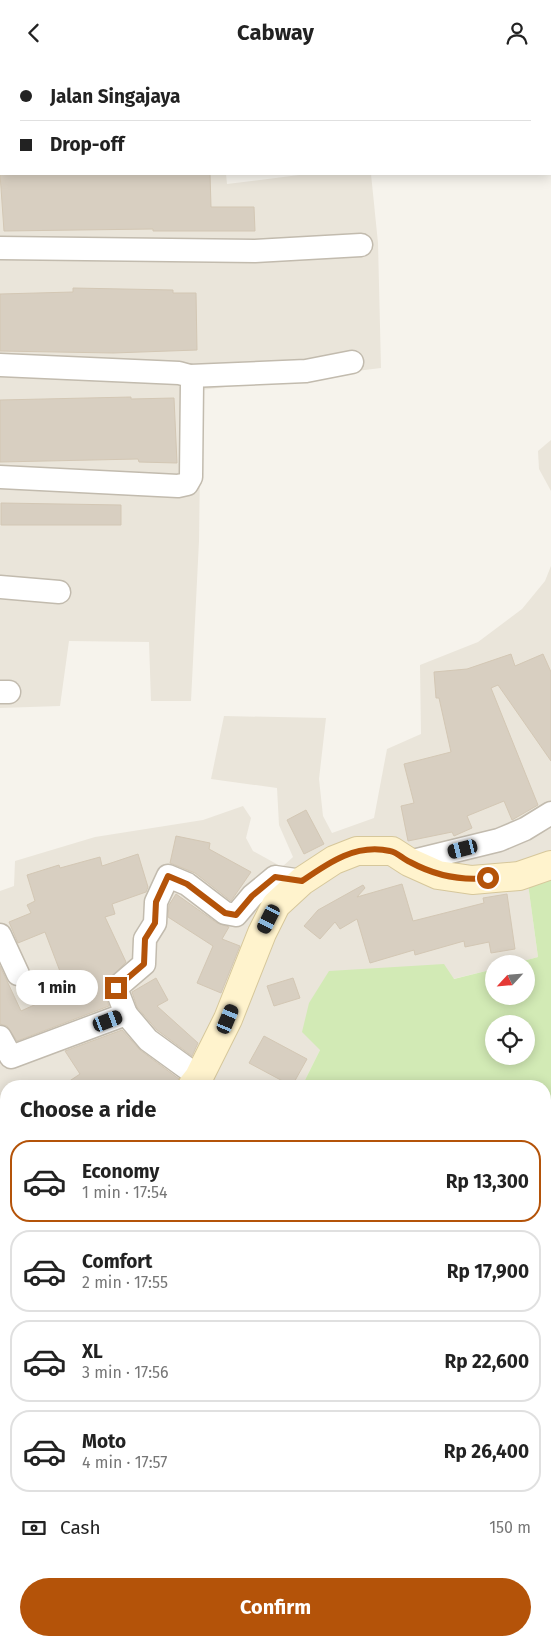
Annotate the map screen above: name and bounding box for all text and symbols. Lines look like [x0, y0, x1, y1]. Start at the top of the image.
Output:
icon: back [20, 19, 48, 47]
text: Cabway [237, 19, 314, 46]
icon: person [503, 19, 531, 47]
text: Jalan Singajaya [50, 85, 180, 108]
text: Drop-off [50, 133, 124, 156]
car [446, 838, 479, 860]
route start [477, 867, 499, 889]
car [255, 902, 282, 936]
north arrow [485, 955, 535, 1005]
map controls [485, 955, 535, 1065]
callout: 1 min [16, 971, 98, 1005]
route end [105, 977, 127, 999]
text: 1 min [38, 978, 76, 997]
car [215, 1002, 240, 1036]
car [91, 1009, 124, 1033]
button: locate [485, 1015, 535, 1065]
text: Choose a ride [20, 1096, 156, 1123]
icon: car [22, 1159, 67, 1204]
text: Economy [82, 1160, 159, 1183]
text: Rp 13,300 [446, 1170, 529, 1193]
text: 1 min · 17:54 [82, 1183, 168, 1202]
icon: car [22, 1249, 67, 1294]
text: Comfort [82, 1250, 152, 1273]
text: Rp 17,900 [447, 1260, 529, 1283]
text: 2 min · 17:55 [82, 1273, 168, 1292]
icon: car [22, 1339, 67, 1384]
text: XL [82, 1340, 103, 1363]
text: Rp 22,600 [444, 1350, 529, 1373]
text: 3 min · 17:56 [82, 1363, 169, 1382]
icon: car [22, 1429, 67, 1474]
text: Moto [82, 1430, 126, 1453]
text: Rp 26,400 [444, 1440, 529, 1463]
text: 4 min · 17:57 [82, 1453, 167, 1472]
icon: cash [20, 1514, 48, 1542]
text: Cash [60, 1516, 101, 1539]
text: 150 m [489, 1518, 531, 1537]
button: Confirm [20, 1578, 531, 1636]

